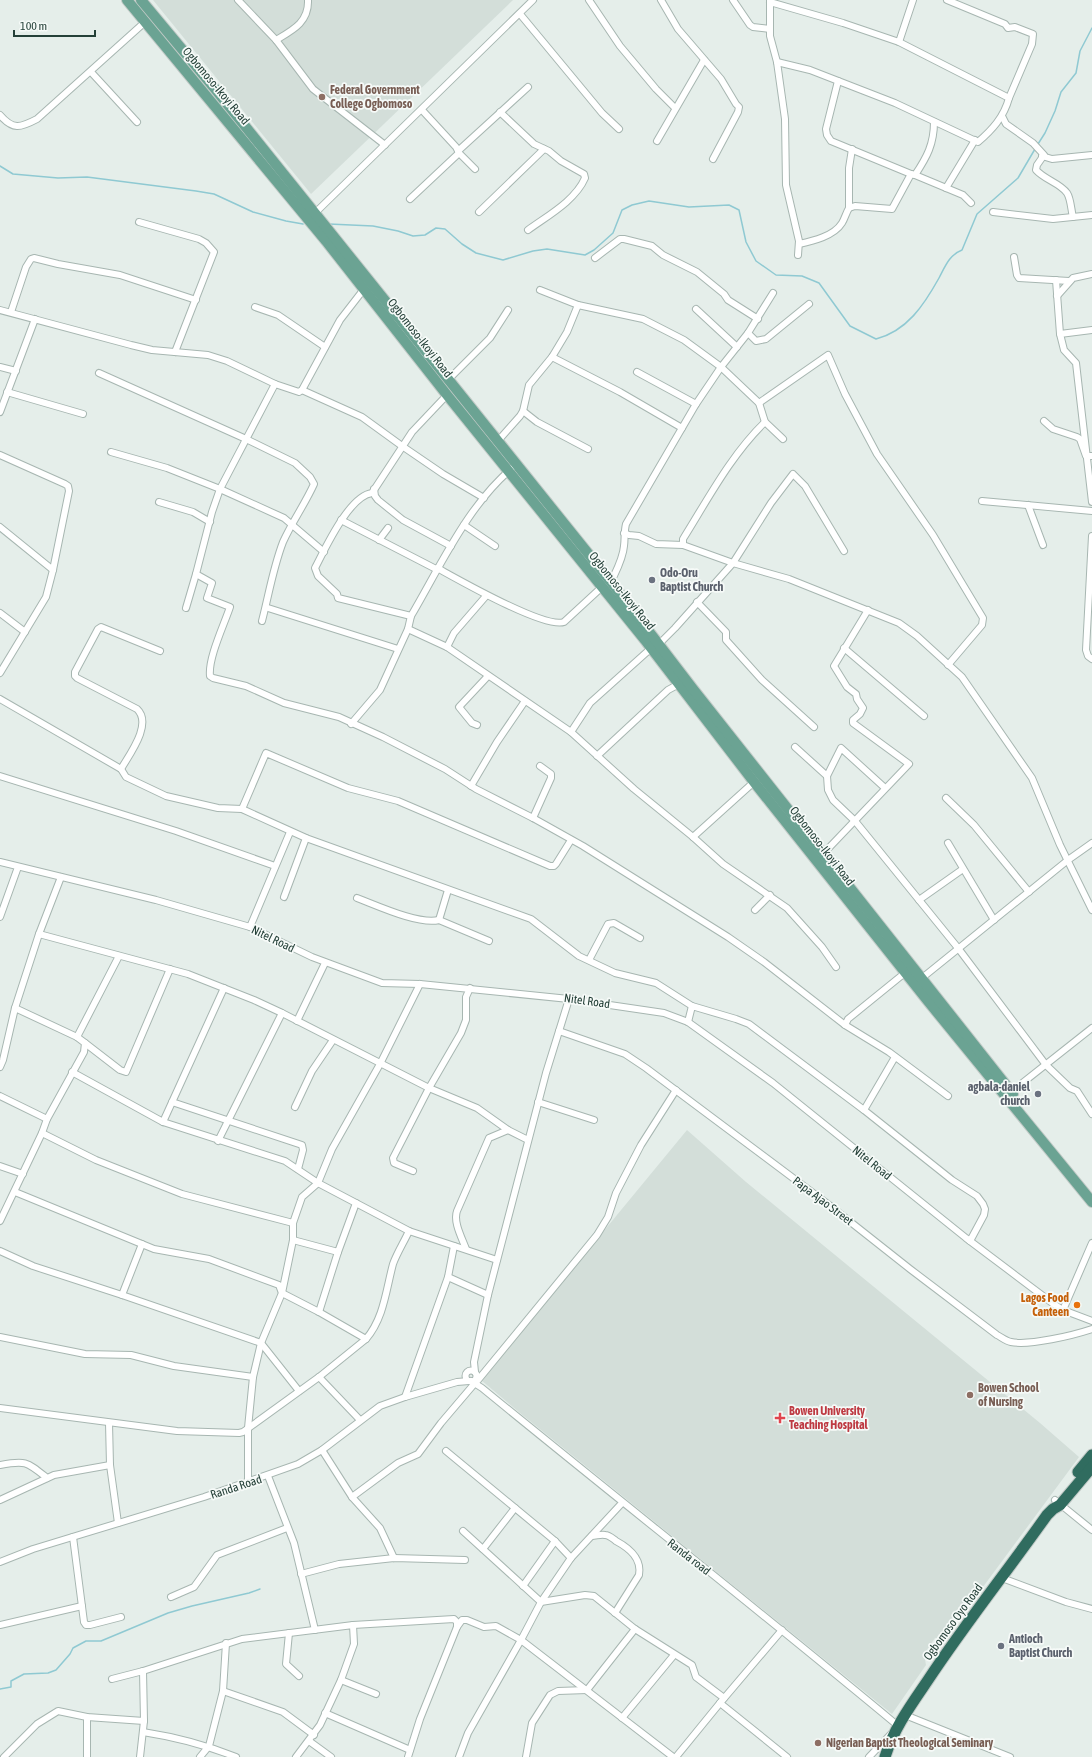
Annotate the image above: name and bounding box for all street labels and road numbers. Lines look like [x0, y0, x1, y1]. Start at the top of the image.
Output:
street label: Ogbomoso-Ikoyi Road [180, 45, 252, 127]
street label: Ogbomoso-Ikoyi Road [385, 296, 455, 380]
street label: Ogbomoso-Ikoyi Road [586, 549, 658, 633]
street label: Ogbomoso-Ikoyi Road [787, 804, 857, 888]
street label: Nitel Road [249, 923, 297, 955]
street label: Nitel Road [563, 991, 611, 1011]
street label: Nitel Road [850, 1143, 894, 1183]
street label: Papa Ajao Street [790, 1174, 856, 1229]
street label: Randa Road [209, 1472, 263, 1502]
street label: Randa road [665, 1536, 713, 1578]
street label: Ogbomoso Oyo Road [920, 1581, 986, 1663]

